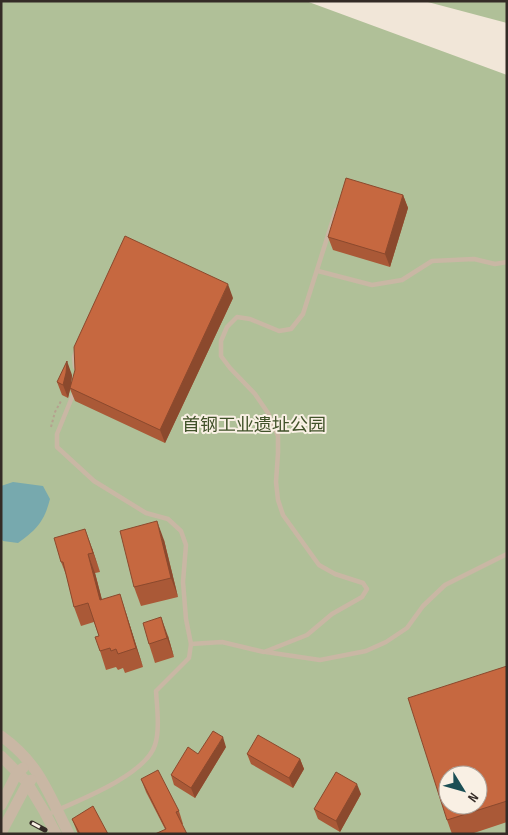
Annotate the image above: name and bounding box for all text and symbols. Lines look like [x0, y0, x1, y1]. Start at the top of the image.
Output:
park label: 首钢工业遗址公园 [182, 415, 326, 436]
north arrow [438, 765, 488, 815]
text: N [464, 789, 482, 806]

